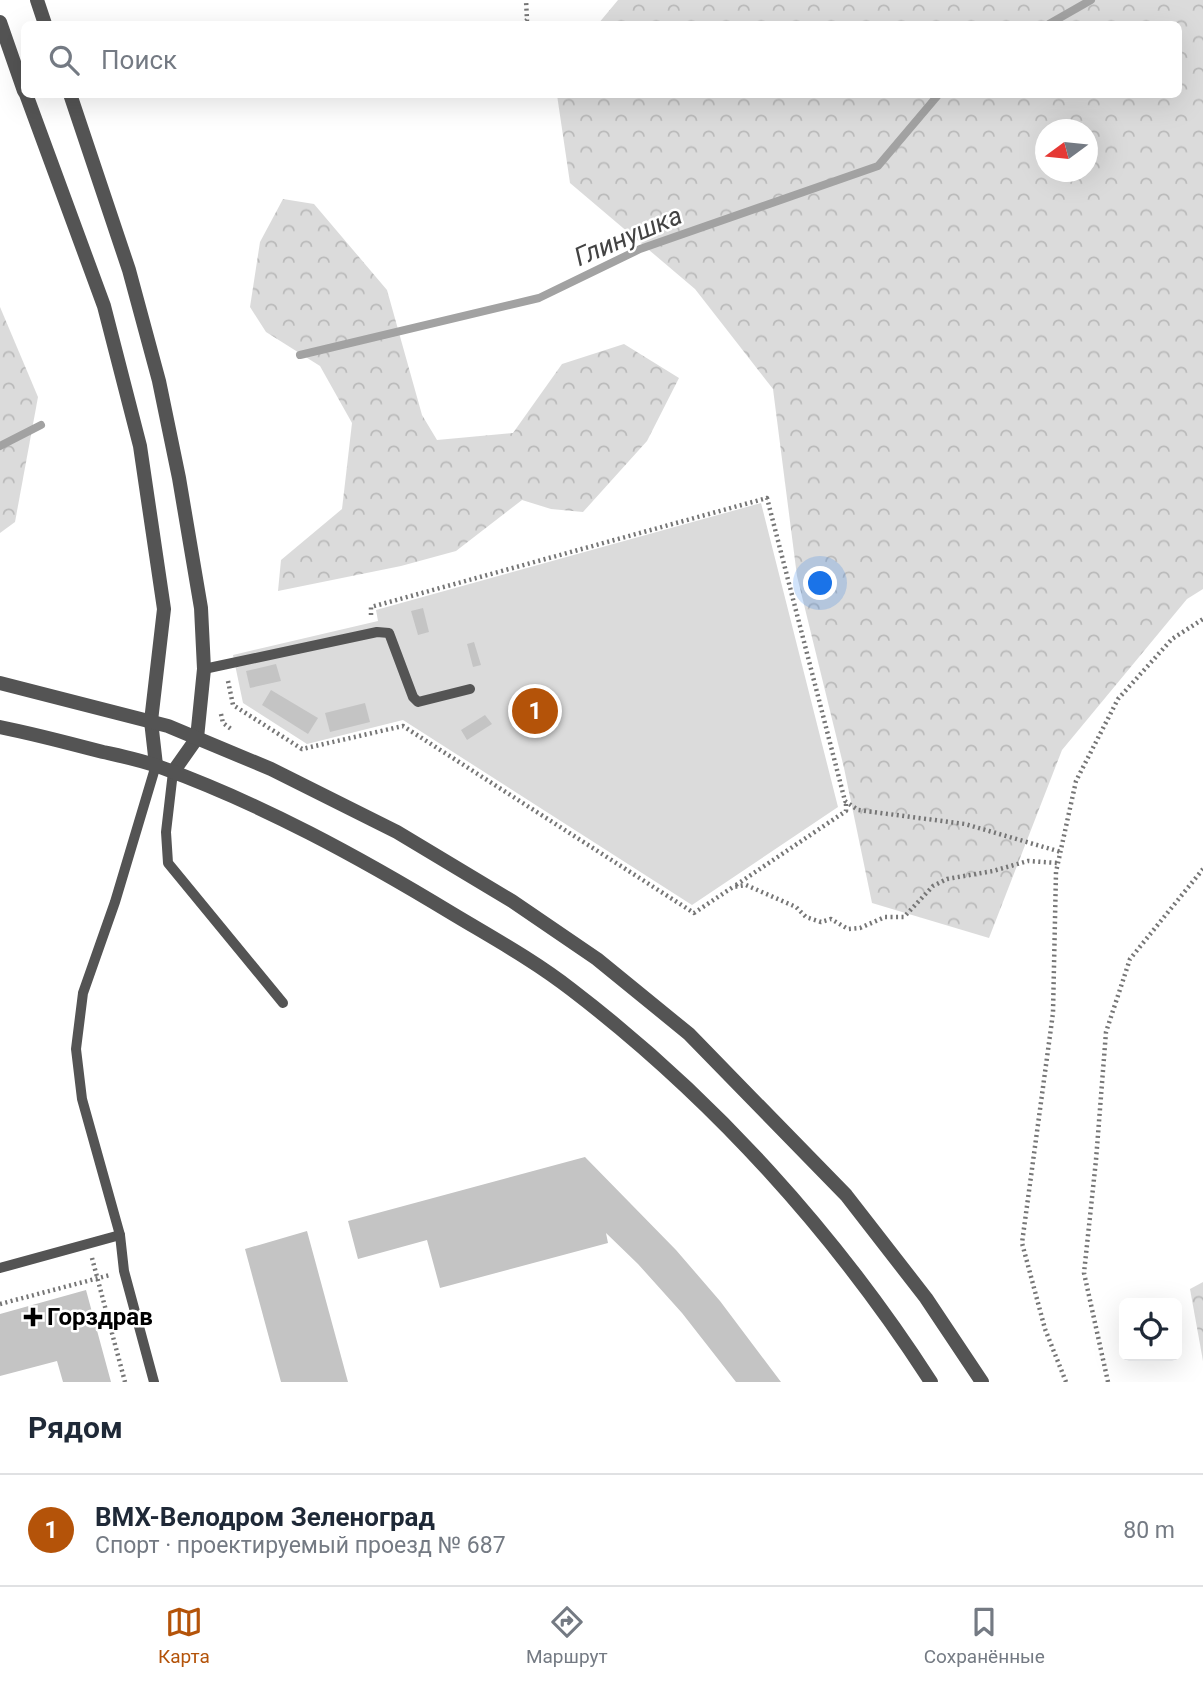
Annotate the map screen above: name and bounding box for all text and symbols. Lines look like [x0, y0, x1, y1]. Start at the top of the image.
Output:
search box [21, 21, 1182, 98]
icon: search [45, 41, 83, 79]
text: Поиск [101, 45, 177, 75]
north arrow [1035, 119, 1098, 182]
water label: Глинушка [570, 200, 686, 272]
your location [803, 566, 837, 600]
pin: 1 [512, 685, 558, 737]
map controls [1119, 1298, 1182, 1361]
button: locate [1119, 1298, 1182, 1361]
place label: Горздрав [47, 1303, 153, 1331]
marker: Горздрав [25, 1309, 41, 1325]
text: Рядом [28, 1410, 123, 1445]
text: BMX-Велодром Зеленоград [95, 1502, 435, 1532]
text: 1 [44, 1517, 58, 1544]
text: 80 m [1123, 1517, 1175, 1544]
text: Спорт · проектируемый проезд № 687 [95, 1532, 506, 1559]
tab: Карта [158, 1603, 210, 1668]
tab: Маршрут [526, 1603, 608, 1668]
tab: Сохранённые [924, 1603, 1045, 1668]

